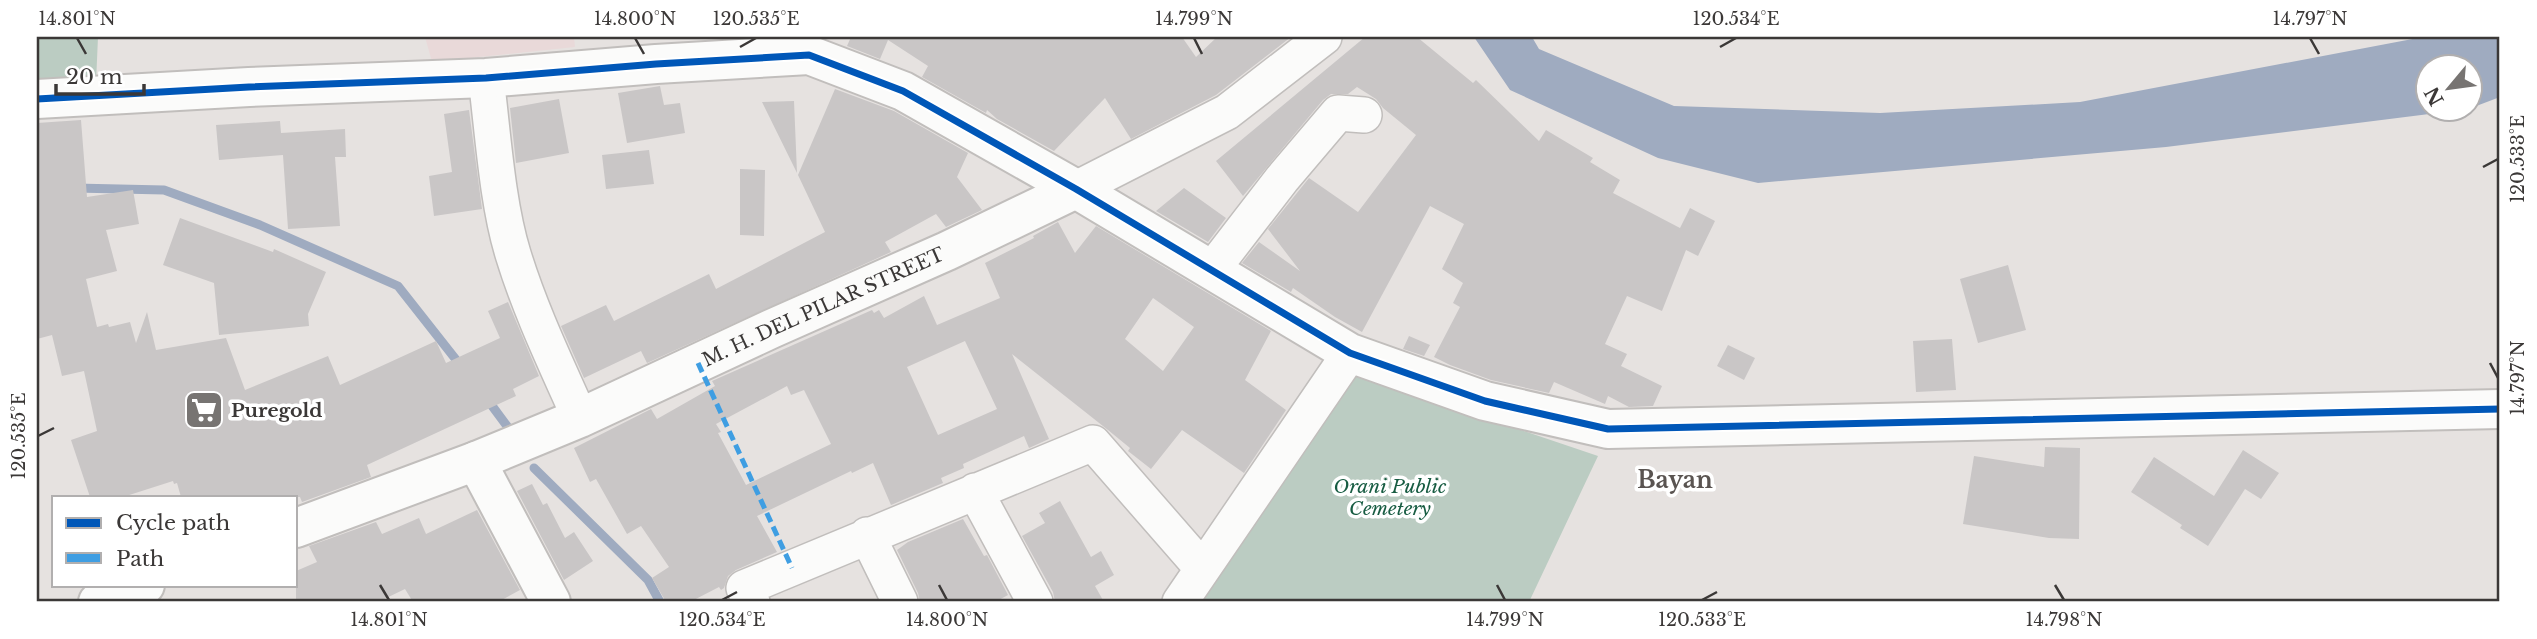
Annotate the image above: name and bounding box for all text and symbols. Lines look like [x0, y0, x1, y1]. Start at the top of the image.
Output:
text: 14.801°N [38, 8, 116, 30]
text: 14.800°N [594, 8, 676, 30]
text: 120.535°E [712, 8, 800, 30]
text: 14.799°N [1155, 8, 1233, 30]
text: 120.534°E [1692, 8, 1780, 30]
text: 14.797°N [2272, 8, 2348, 30]
scale bar [56, 52, 144, 96]
north arrow [2414, 52, 2484, 122]
text: 20 m [66, 64, 123, 90]
text: N [2420, 82, 2449, 109]
text: 120.533°E [2507, 115, 2529, 203]
street label: M. H. DEL PILAR STREET [699, 243, 948, 371]
text: 14.797°N [2507, 340, 2529, 416]
supermarket icon: Puregold [183, 389, 225, 431]
text: 120.535°E [8, 392, 30, 480]
place label: Puregold [231, 399, 323, 422]
district label: Bayan [1637, 466, 1713, 494]
park label: Orani Public Cemetery [1334, 475, 1447, 520]
legend [52, 496, 298, 586]
text: Cycle path [116, 510, 230, 536]
text: Path [116, 546, 164, 572]
text: 14.801°N [350, 609, 428, 631]
text: 120.534°E [678, 609, 766, 631]
text: 14.800°N [906, 609, 988, 631]
text: 14.799°N [1466, 609, 1544, 631]
text: 120.533°E [1658, 609, 1746, 631]
text: 14.798°N [2025, 609, 2103, 631]

